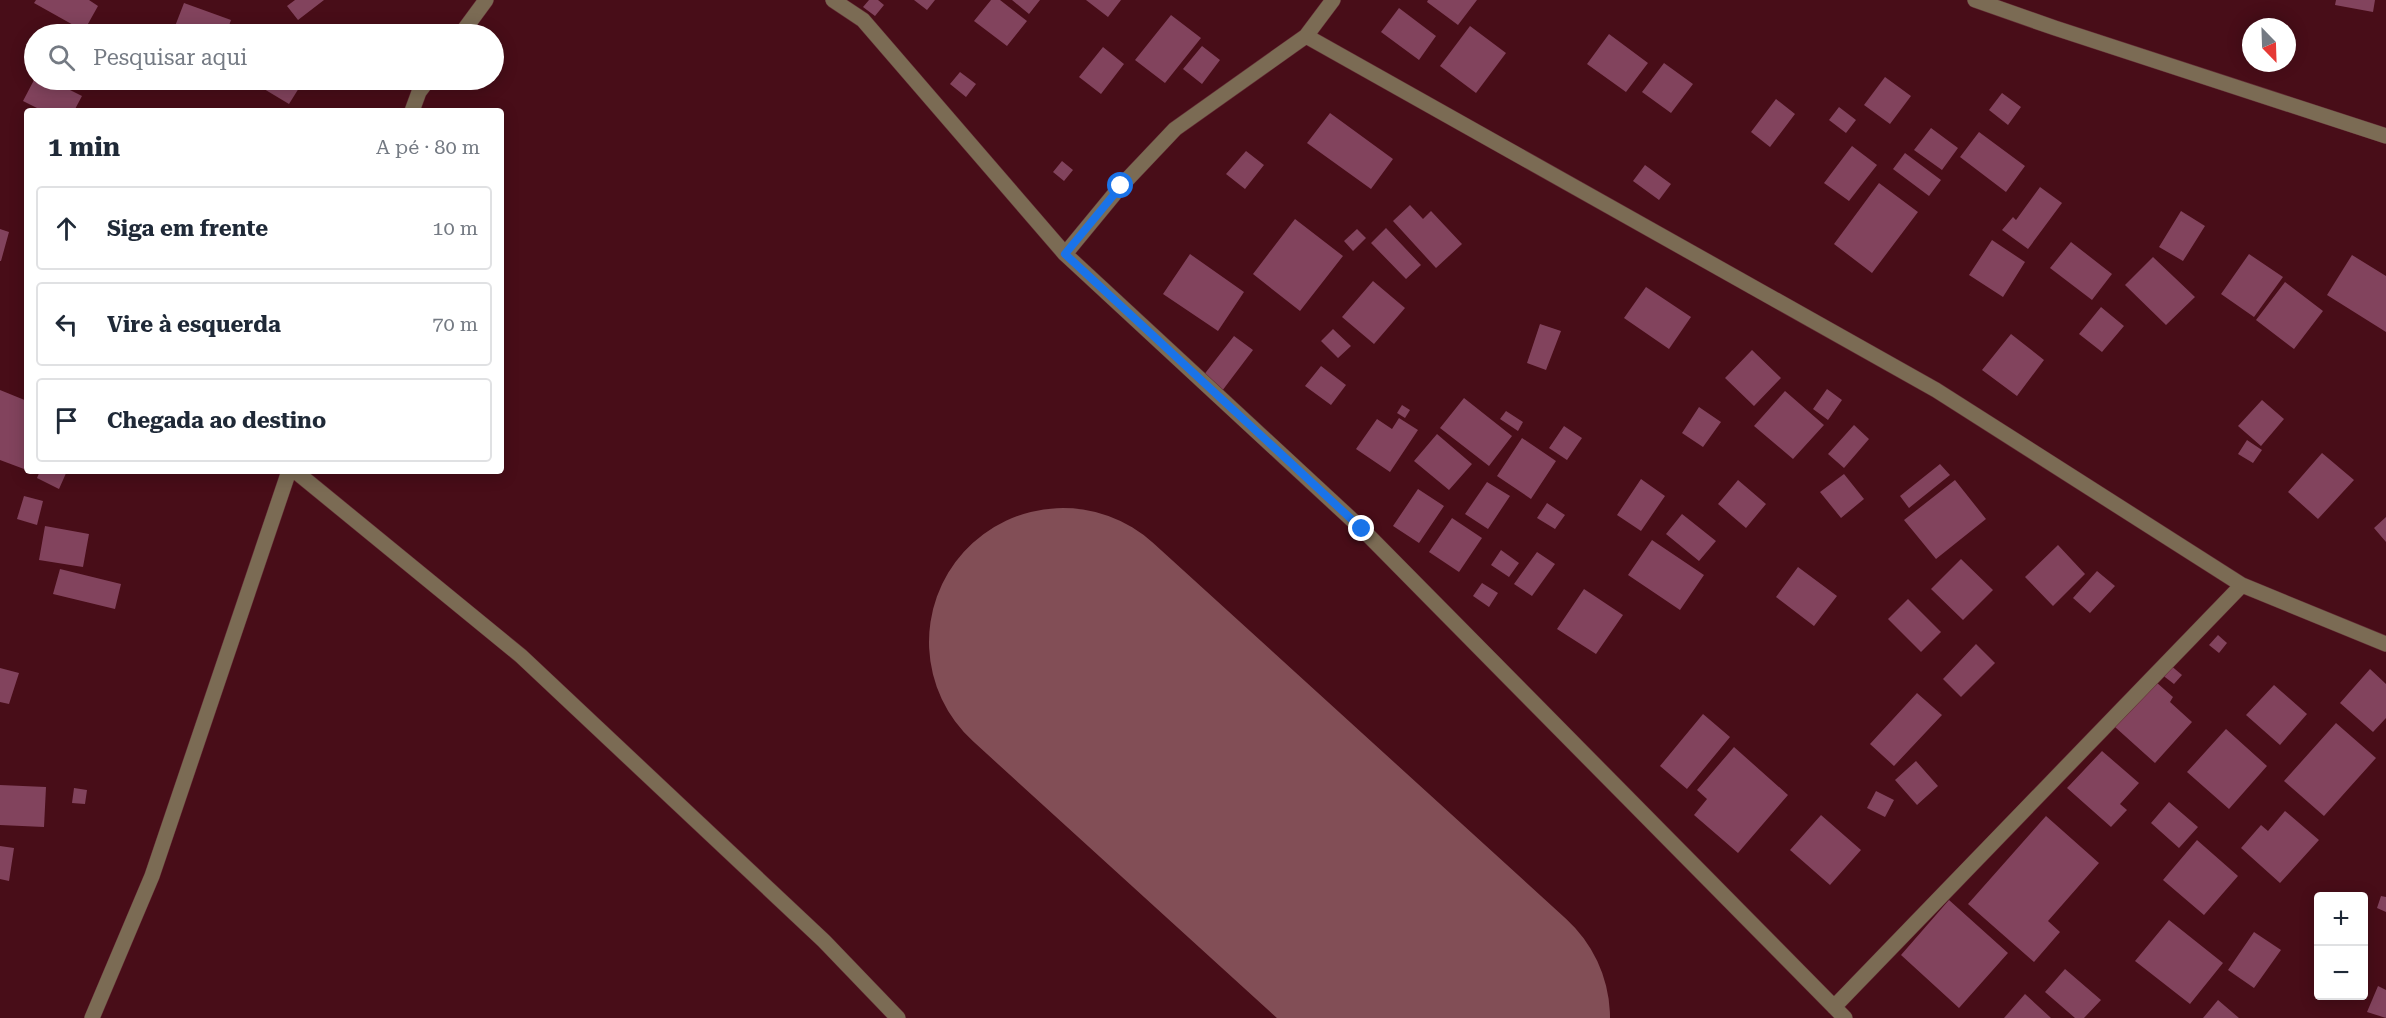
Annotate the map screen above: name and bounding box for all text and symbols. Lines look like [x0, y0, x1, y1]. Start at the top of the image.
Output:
north arrow [2242, 18, 2296, 72]
search box [24, 24, 504, 90]
icon: search [45, 41, 78, 74]
text: Pesquisar aqui [93, 45, 247, 70]
text: 1 min [48, 132, 120, 162]
text: A pé · 80 m [376, 135, 480, 159]
route start [1107, 172, 1133, 198]
icon: ahead [50, 212, 83, 245]
text: Siga em frente [107, 216, 268, 241]
text: 10 m [432, 216, 478, 240]
icon: left [50, 308, 83, 341]
text: Vire à esquerda [107, 312, 281, 337]
text: 70 m [432, 312, 478, 336]
icon: arrive [50, 404, 83, 437]
text: Chegada ao destino [107, 408, 326, 433]
route end [1348, 515, 1374, 541]
map controls [2314, 892, 2368, 1000]
button: + [2314, 892, 2368, 946]
button: − [2314, 946, 2368, 1000]

